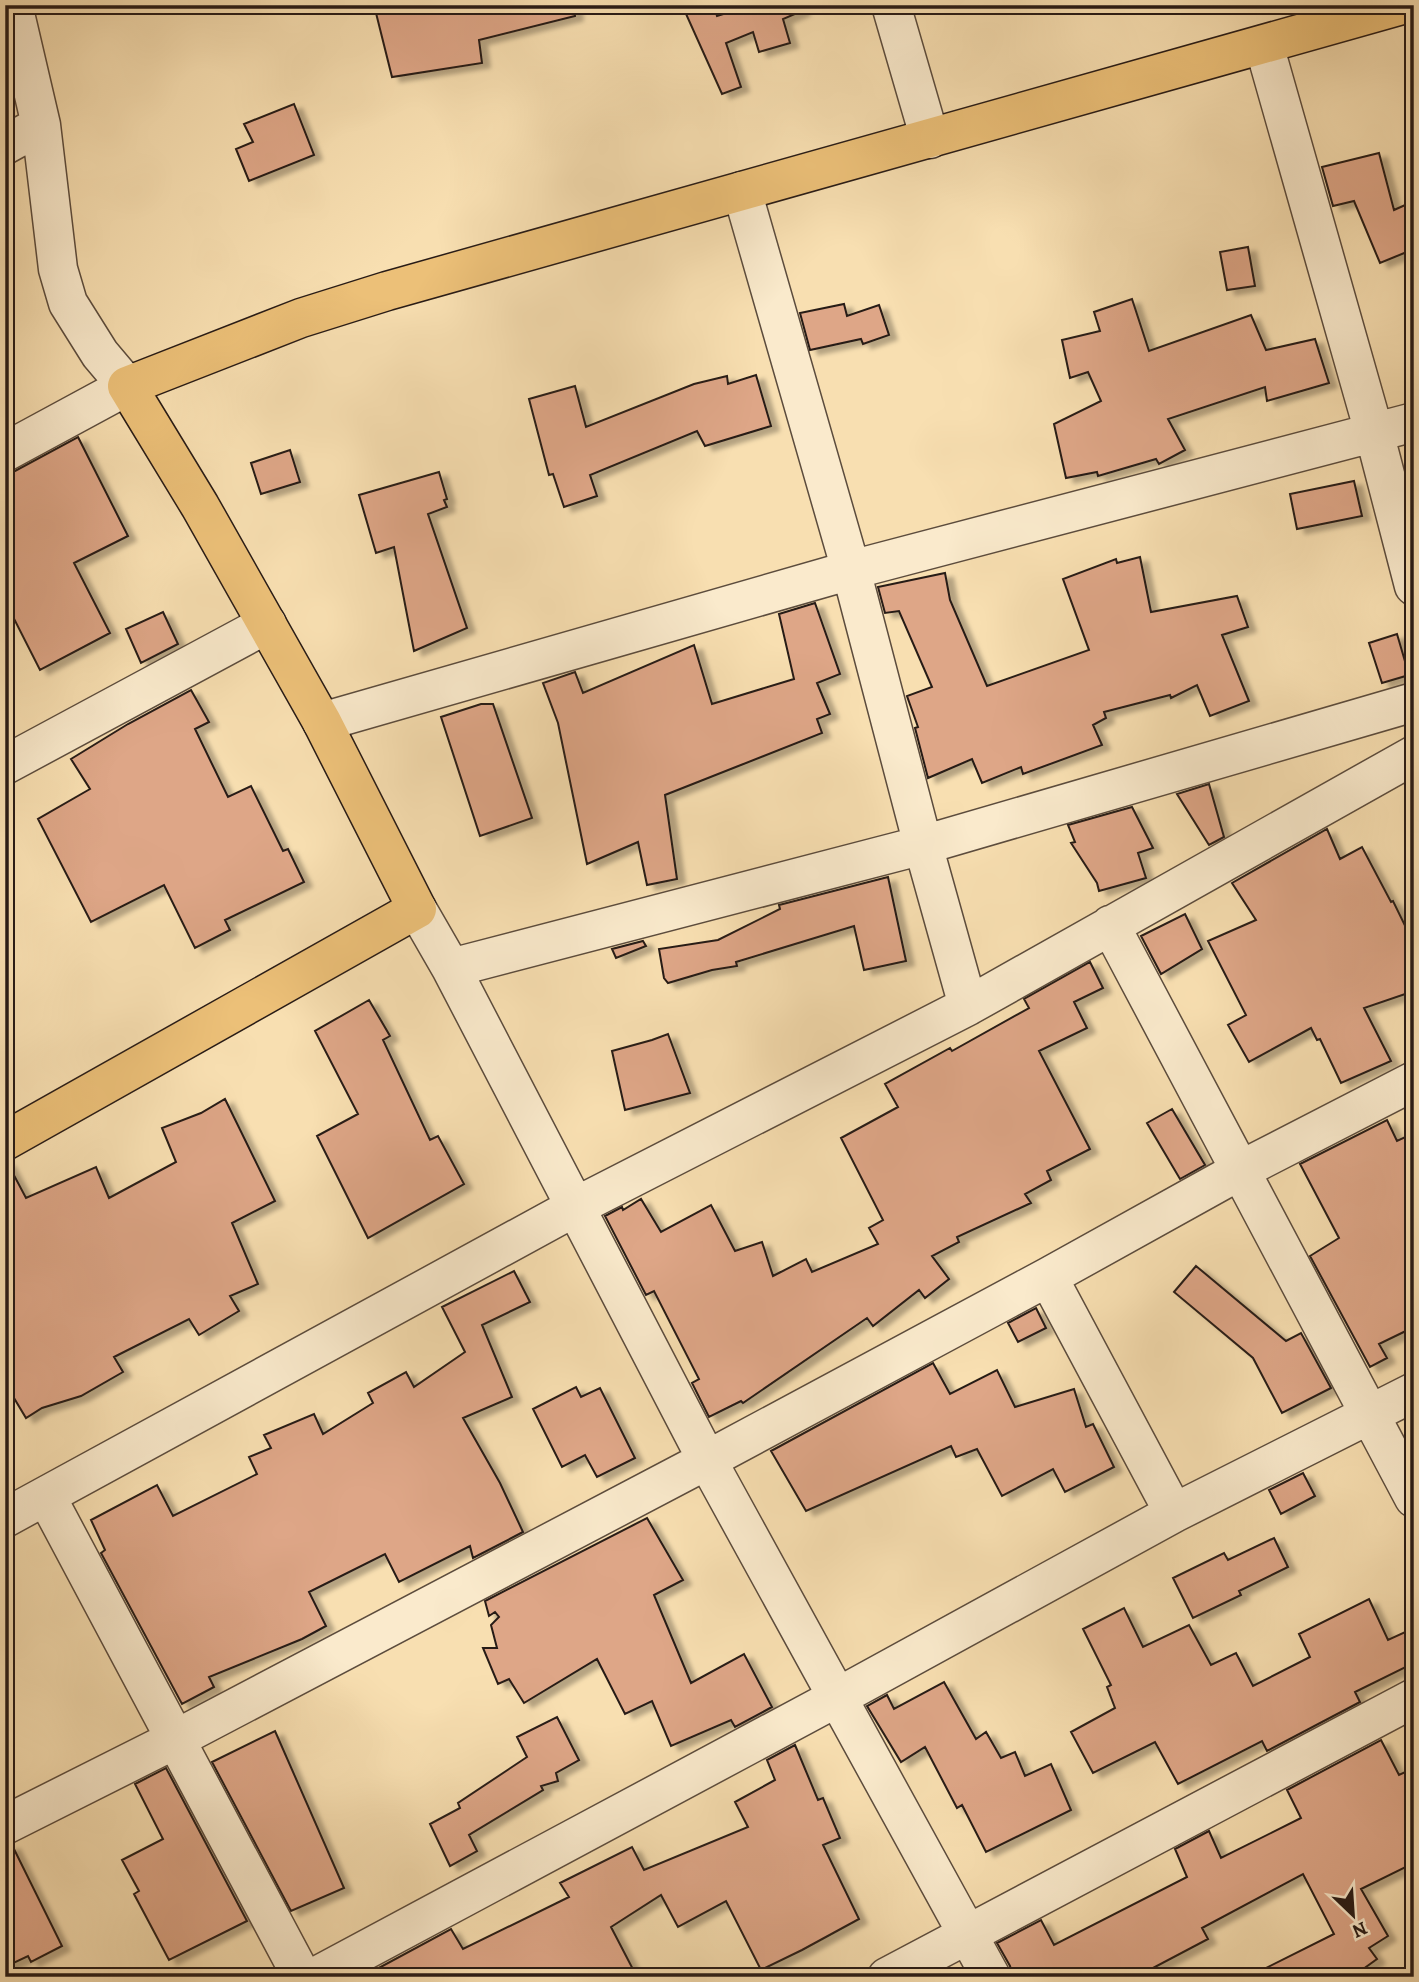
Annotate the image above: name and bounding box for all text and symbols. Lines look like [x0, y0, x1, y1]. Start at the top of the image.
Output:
north arrow [1318, 1881, 1388, 1951]
text: N [1348, 1915, 1372, 1944]

